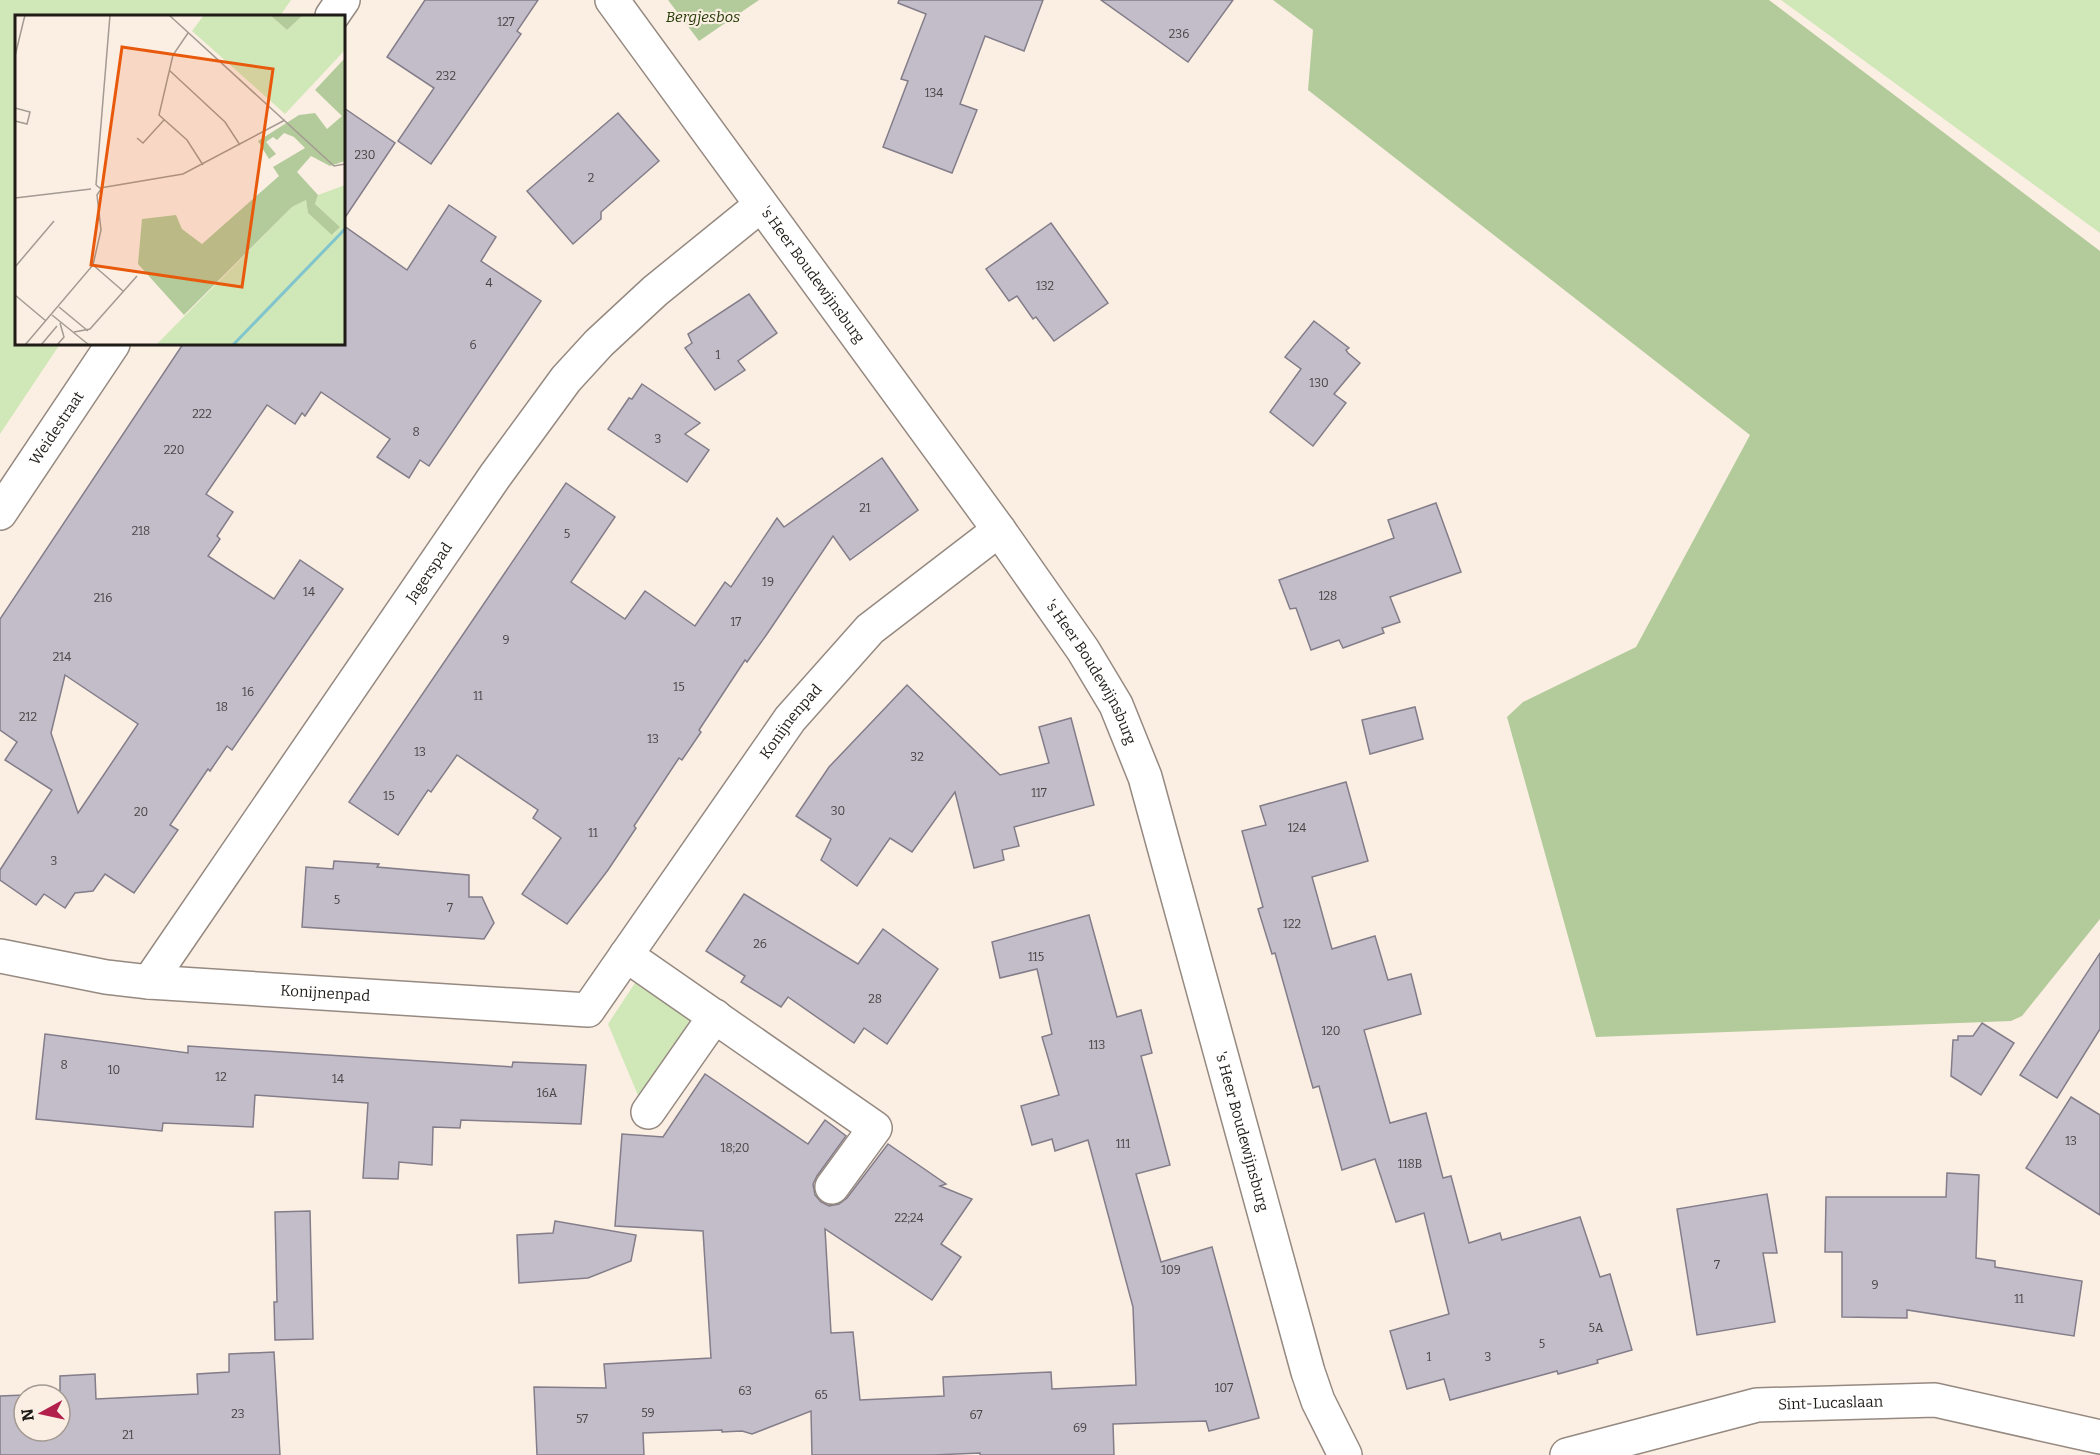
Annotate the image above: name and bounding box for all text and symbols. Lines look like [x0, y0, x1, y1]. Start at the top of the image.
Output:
park label: Bergjesbos [666, 8, 740, 26]
inset map [15, 15, 345, 345]
house number: 127 [497, 15, 515, 29]
house number: 236 [1169, 27, 1189, 41]
house number: 232 [436, 69, 456, 83]
house number: 134 [925, 86, 943, 100]
house number: 230 [354, 148, 376, 162]
house number: 2 [588, 171, 594, 185]
street label: 's Heer Boudewijnsburg [757, 203, 868, 346]
house number: 4 [485, 276, 493, 290]
house number: 132 [1036, 279, 1054, 293]
house number: 6 [469, 338, 477, 352]
house number: 1 [716, 348, 721, 362]
house number: 130 [1309, 376, 1329, 390]
street label: Weidestraat [26, 388, 88, 468]
house number: 222 [192, 407, 212, 421]
house number: 8 [412, 425, 420, 439]
house number: 3 [655, 432, 662, 446]
house number: 220 [164, 443, 184, 457]
house number: 21 [859, 501, 871, 515]
house number: 218 [132, 524, 150, 538]
house number: 5 [564, 527, 570, 541]
street label: Jagerspad [402, 539, 456, 607]
house number: 19 [762, 575, 774, 589]
house number: 14 [303, 585, 315, 599]
house number: 128 [1319, 589, 1337, 603]
house number: 216 [94, 591, 112, 605]
street label: 's Heer Boudewijnsburg [1042, 596, 1140, 747]
house number: 17 [731, 615, 741, 629]
house number: 9 [502, 633, 510, 647]
house number: 214 [53, 650, 71, 664]
house number: 15 [673, 680, 685, 694]
street label: Konijnenpad [756, 680, 826, 762]
house number: 16 [242, 685, 254, 699]
house number: 11 [473, 689, 483, 703]
house number: 18 [216, 700, 228, 714]
house number: 212 [19, 710, 37, 724]
house number: 13 [647, 732, 659, 746]
house number: 13 [414, 745, 426, 759]
house number: 32 [910, 750, 924, 764]
house number: 117 [1031, 786, 1047, 800]
house number: 15 [383, 789, 395, 803]
house number: 30 [831, 804, 845, 818]
house number: 20 [134, 805, 148, 819]
house number: 124 [1288, 821, 1306, 835]
house number: 11 [588, 826, 598, 840]
house number: 3 [51, 854, 58, 868]
house number: 5 [334, 893, 340, 907]
house number: 7 [447, 901, 453, 915]
house number: 122 [1283, 917, 1301, 931]
house number: 26 [753, 937, 767, 951]
house number: 115 [1028, 950, 1044, 964]
street label: Konijnenpad [280, 981, 371, 1005]
house number: 28 [868, 992, 882, 1006]
house number: 120 [1321, 1024, 1341, 1038]
house number: 113 [1089, 1038, 1105, 1052]
street label: 's Heer Boudewijnsburg [1212, 1050, 1273, 1213]
house number: 8 [60, 1058, 68, 1072]
house number: 10 [108, 1063, 120, 1077]
house number: 12 [215, 1070, 227, 1084]
house number: 14 [332, 1072, 344, 1086]
house number: 16A [537, 1086, 558, 1100]
house number: 13 [2065, 1134, 2077, 1148]
house number: 111 [1116, 1137, 1130, 1151]
house number: 18;20 [721, 1141, 749, 1155]
house number: 118B [1398, 1157, 1422, 1171]
house number: 22;24 [894, 1211, 924, 1225]
house number: 7 [1714, 1258, 1720, 1272]
house number: 109 [1161, 1263, 1181, 1277]
house number: 9 [1871, 1278, 1879, 1292]
house number: 11 [2014, 1292, 2024, 1306]
house number: 5A [1589, 1321, 1604, 1335]
house number: 5 [1539, 1337, 1545, 1351]
house number: 1 [1427, 1350, 1432, 1364]
house number: 3 [1485, 1350, 1492, 1364]
house number: 107 [1215, 1381, 1233, 1395]
north arrow [12, 1383, 72, 1443]
house number: 63 [738, 1384, 752, 1398]
house number: 65 [814, 1388, 828, 1402]
street label: Sint-Lucaslaan [1778, 1392, 1884, 1413]
house number: 59 [641, 1406, 655, 1420]
house number: 23 [231, 1407, 245, 1421]
text: N [17, 1408, 38, 1422]
house number: 67 [970, 1408, 982, 1422]
house number: 57 [576, 1412, 588, 1426]
house number: 69 [1073, 1421, 1087, 1435]
house number: 21 [122, 1428, 134, 1442]

